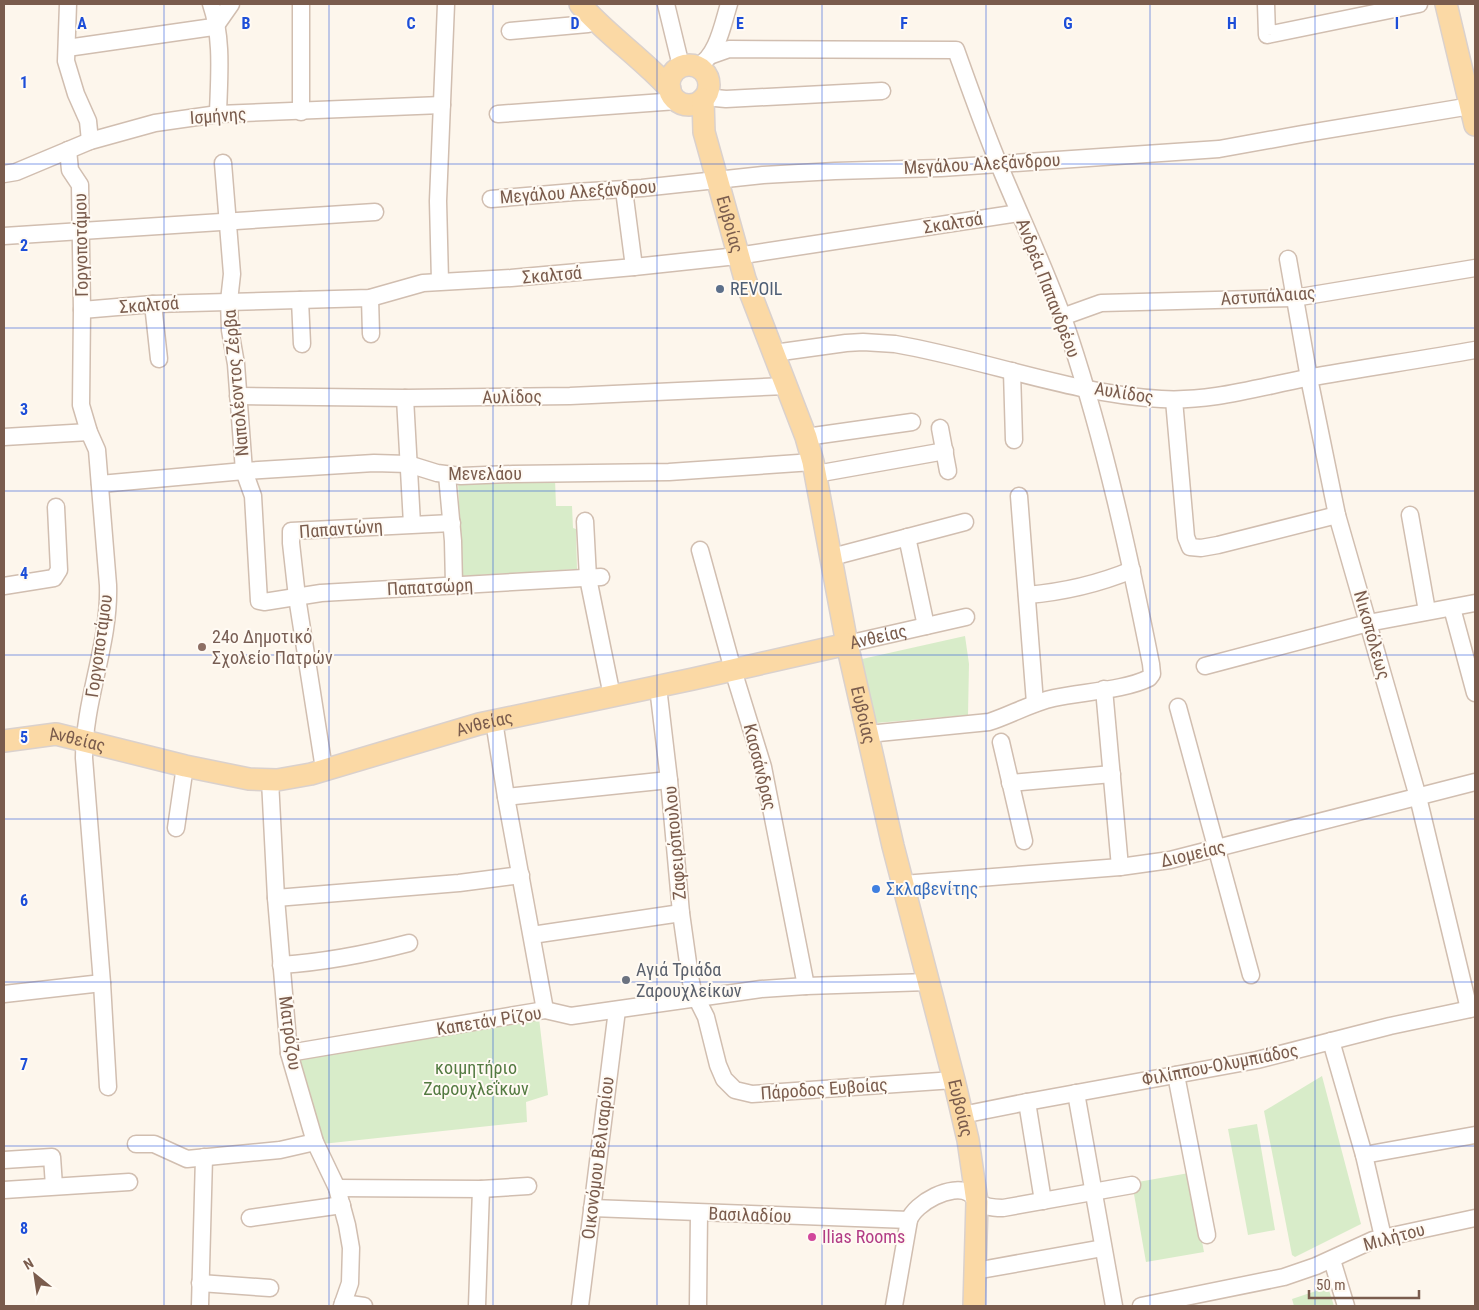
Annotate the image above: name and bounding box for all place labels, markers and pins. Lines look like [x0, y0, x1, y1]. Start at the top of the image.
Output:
place label: REVOIL [730, 278, 783, 299]
marker: REVOIL [714, 283, 726, 295]
place label: 24ο Δημοτικό Σχολείο Πατρών [212, 626, 333, 668]
marker: 24ο Δημοτικό Σχολείο Πατρών [196, 641, 208, 653]
place label: Σκλαβενίτης [886, 878, 978, 899]
marker: Σκλαβενίτης [870, 883, 882, 895]
place label: Αγιά Τριάδα Ζαρουχλείκων [636, 959, 742, 1001]
marker: Αγιά Τριάδα Ζαρουχλείκων [620, 974, 632, 986]
place label: Ilias Rooms [822, 1226, 905, 1247]
marker: Ilias Rooms [806, 1231, 818, 1243]

